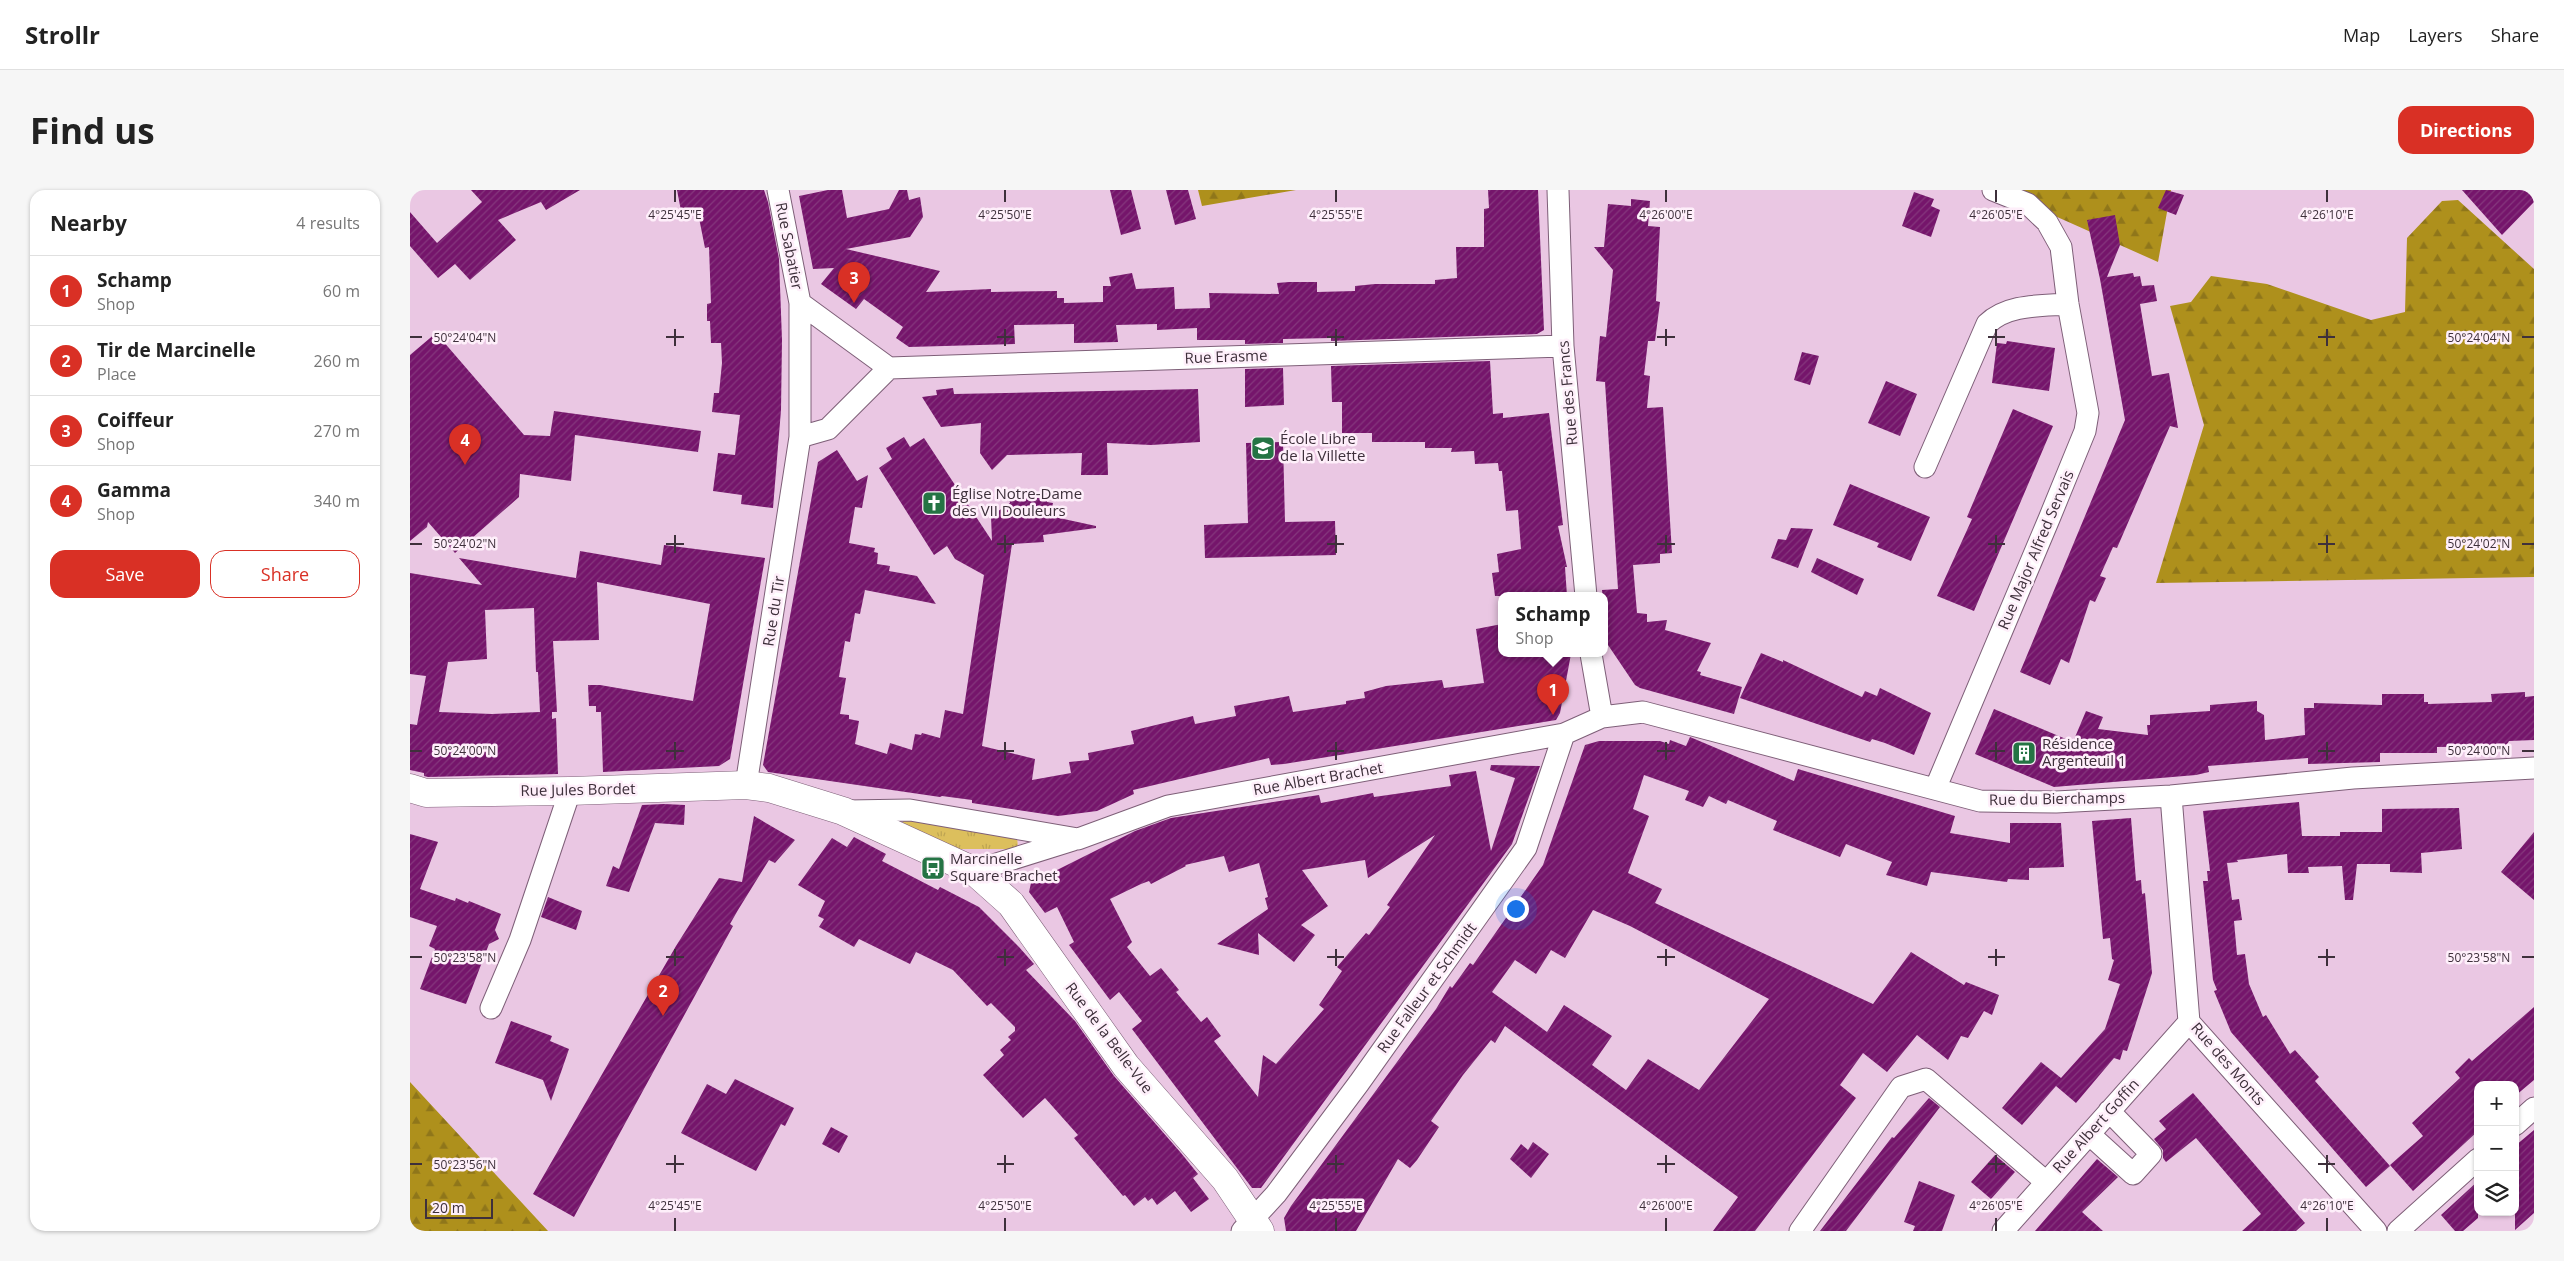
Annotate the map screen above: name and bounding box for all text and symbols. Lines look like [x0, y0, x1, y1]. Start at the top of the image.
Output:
text: Strollr [25, 18, 100, 51]
text: Map [2343, 23, 2380, 47]
text: Layers [2408, 23, 2463, 47]
text: Share [2491, 23, 2539, 47]
button: Directions [2398, 106, 2534, 154]
text: Find us [30, 107, 155, 154]
street label: Rue Sabatier [772, 200, 808, 291]
text: 4°25'45"E [648, 206, 702, 223]
text: 4°25'50"E [978, 206, 1032, 223]
text: 4°25'55"E [1309, 206, 1363, 223]
text: 4°26'00"E [1639, 206, 1693, 223]
text: 4°26'05"E [1969, 206, 2023, 223]
text: 4°26'10"E [2300, 206, 2354, 223]
text: Nearby [50, 209, 127, 237]
text: 4 results [296, 212, 360, 234]
pin: 3 [838, 262, 870, 303]
text: Schamp [97, 267, 172, 293]
text: 1 [61, 280, 71, 302]
text: 60 m [323, 280, 360, 302]
text: Shop [97, 293, 135, 315]
text: 50°24'04"N [434, 329, 496, 346]
text: 50°24'04"N [2448, 329, 2510, 346]
text: Tir de Marcinelle [97, 337, 256, 363]
street label: Rue des Francs [1552, 340, 1582, 446]
street label: Rue Erasme [1184, 345, 1268, 367]
text: 2 [61, 350, 71, 372]
text: 260 m [314, 350, 360, 372]
text: Place [97, 363, 136, 385]
text: Coiffeur [97, 407, 174, 433]
text: 3 [61, 420, 71, 442]
text: 270 m [314, 420, 360, 442]
pin: 4 [449, 424, 481, 465]
place label: École Libre de la Villette [1280, 428, 1365, 465]
text: Shop [97, 433, 135, 455]
school or university icon: École Libre de la Villette [1250, 435, 1276, 461]
street label: Rue Major Alfred Servais [1992, 467, 2078, 632]
text: Gamma [97, 477, 171, 503]
place label: Église Notre-Dame des VII Douleurs [952, 483, 1082, 520]
text: 4 [61, 490, 71, 512]
text: 340 m [314, 490, 360, 512]
church icon: Église Notre-Dame des VII Douleurs [921, 490, 947, 516]
text: Shop [97, 503, 135, 525]
text: 50°24'02"N [434, 535, 496, 552]
text: 50°24'02"N [2448, 535, 2510, 552]
button: Save [50, 550, 200, 598]
button: Share [210, 550, 360, 598]
street label: Rue du Tir [758, 574, 788, 648]
popup [1498, 592, 1608, 657]
text: Schamp [1516, 601, 1590, 627]
text: Shop [1516, 627, 1554, 649]
pin: 1 [1537, 674, 1569, 715]
place label: Résidence Argenteuil 1 [2042, 733, 2126, 770]
building icon: Résidence Argenteuil 1 [2011, 740, 2037, 766]
text: 50°24'00"N [434, 742, 496, 759]
text: 50°24'00"N [2448, 742, 2510, 759]
street label: Rue Albert Brachet [1251, 757, 1384, 799]
street label: Rue Jules Bordet [520, 778, 636, 800]
street label: Rue du Bierchamps [1989, 787, 2125, 809]
place label: Marcinelle Square Brachet [950, 848, 1058, 885]
bus stop icon: Marcinelle Square Brachet [920, 855, 946, 881]
your location [1503, 896, 1529, 922]
street label: Rue Falleur et Schmidt [1372, 918, 1480, 1057]
text: 50°23'58"N [434, 949, 496, 966]
text: 50°23'58"N [2448, 949, 2510, 966]
pin: 2 [647, 975, 679, 1016]
street label: Rue de la Belle-Vue [1062, 978, 1158, 1097]
street label: Rue des Monts [2187, 1018, 2270, 1109]
street label: Rue Albert Goffin [2048, 1074, 2143, 1177]
map controls [2474, 1081, 2519, 1216]
button: + [2474, 1081, 2519, 1126]
button: − [2474, 1126, 2519, 1171]
text: 50°23'56"N [434, 1156, 496, 1173]
button: layers [2474, 1171, 2519, 1216]
scale bar [425, 1196, 492, 1219]
text: 4°25'45"E [648, 1197, 702, 1214]
text: 4°25'50"E [978, 1197, 1032, 1214]
text: 4°25'55"E [1309, 1197, 1363, 1214]
text: 4°26'00"E [1639, 1197, 1693, 1214]
text: 4°26'05"E [1969, 1197, 2023, 1214]
text: 4°26'10"E [2300, 1197, 2354, 1214]
text: 20 m [432, 1198, 465, 1217]

